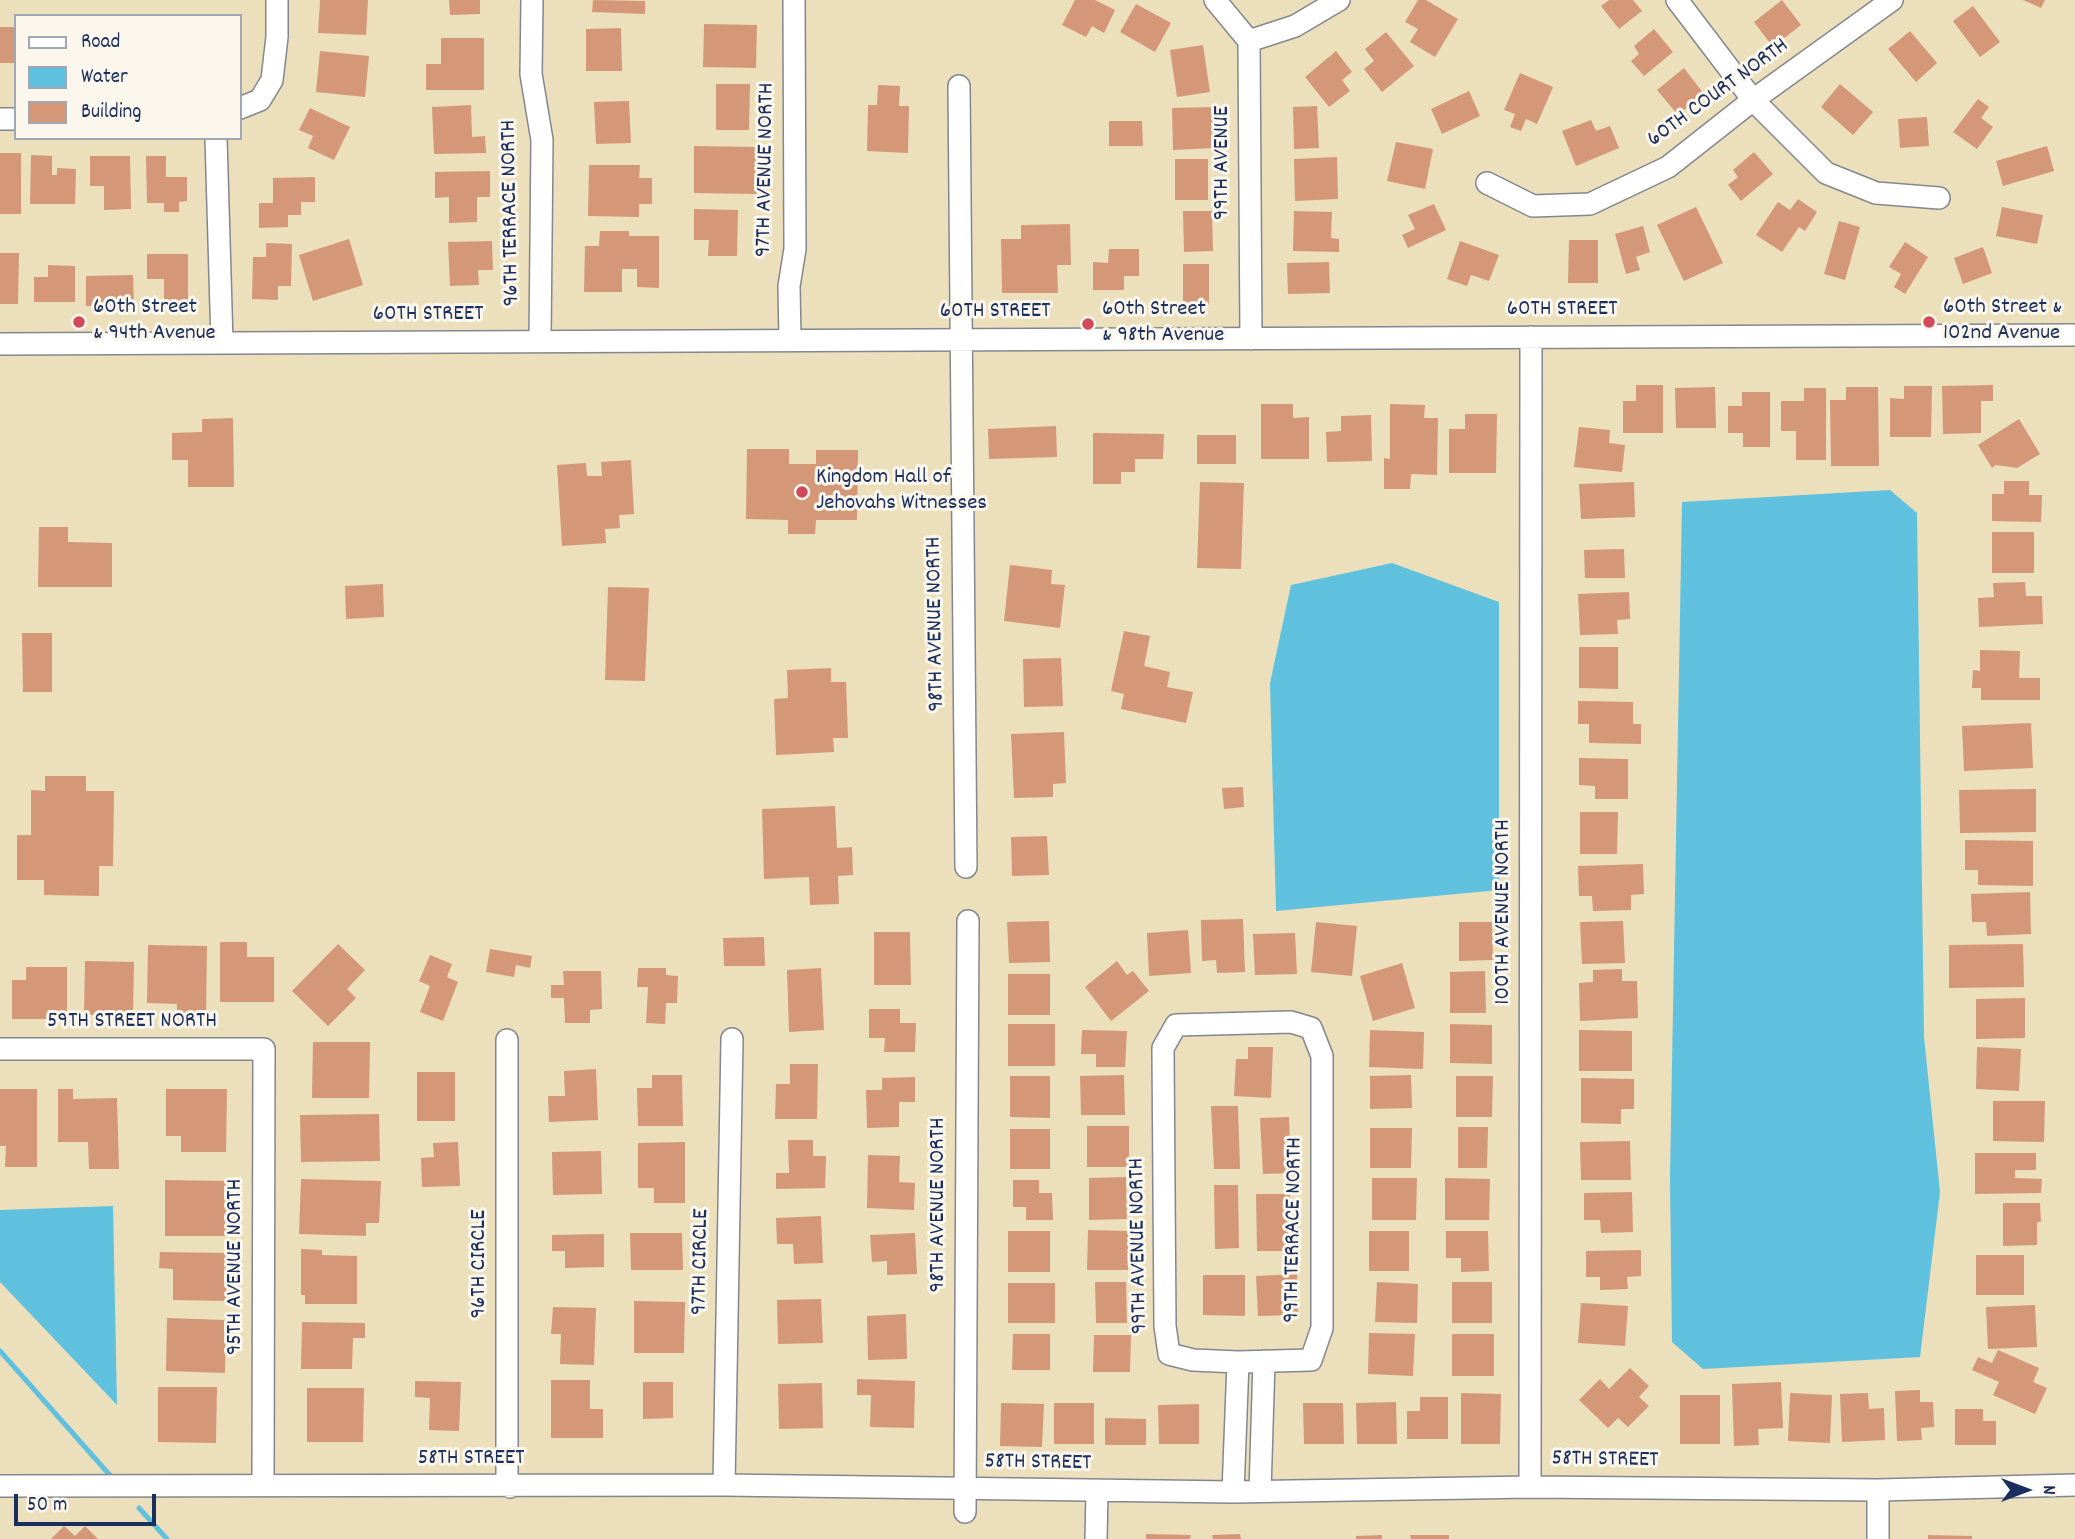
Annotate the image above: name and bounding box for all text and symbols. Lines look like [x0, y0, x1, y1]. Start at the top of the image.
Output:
legend [14, 14, 242, 140]
text: Road [81, 28, 120, 58]
street label: 60TH COURT NORTH [1643, 33, 1795, 155]
text: Water [81, 63, 128, 93]
street label: 97TH AVENUE NORTH [752, 82, 782, 258]
text: Building [81, 98, 141, 128]
street label: 99TH AVENUE [1210, 106, 1238, 220]
street label: 96TH TERRACE NORTH [497, 120, 527, 306]
place label: 60th Street & 94th Avenue [93, 295, 216, 349]
place label: 60th Street & 102nd Avenue [1943, 295, 2062, 349]
place label: 60th Street & 98th Avenue [1102, 297, 1224, 351]
street label: 60TH STREET [1507, 297, 1617, 325]
street label: 60TH STREET [940, 299, 1050, 327]
street label: 60TH STREET [373, 302, 483, 330]
marker: 60th Street & 94th Avenue [71, 314, 87, 330]
marker: 60th Street & 102nd Avenue [1921, 314, 1937, 330]
marker: 60th Street & 98th Avenue [1080, 316, 1096, 332]
place label: Kingdom Hall of Jehovahs Witnesses [816, 465, 987, 519]
marker: Kingdom Hall of Jehovahs Witnesses [794, 484, 810, 500]
street label: 98TH AVENUE NORTH [922, 536, 952, 712]
street label: 100TH AVENUE NORTH [1491, 819, 1519, 1005]
street label: 59TH STREET NORTH [47, 1009, 217, 1037]
street label: 98TH AVENUE NORTH [926, 1118, 954, 1292]
street label: 99TH TERRACE NORTH [1280, 1137, 1310, 1323]
street label: 99TH AVENUE NORTH [1125, 1158, 1155, 1334]
street label: 95TH AVENUE NORTH [223, 1179, 251, 1355]
street label: 97TH CIRCLE [687, 1209, 717, 1315]
street label: 96TH CIRCLE [467, 1210, 495, 1318]
street label: 58TH STREET [418, 1446, 524, 1474]
street label: 58TH STREET [1551, 1446, 1659, 1476]
street label: 58TH STREET [984, 1449, 1092, 1479]
north arrow [1991, 1455, 2061, 1525]
scale bar [18, 1480, 159, 1524]
text: N [2034, 1485, 2061, 1495]
text: 50 m [27, 1491, 67, 1521]

